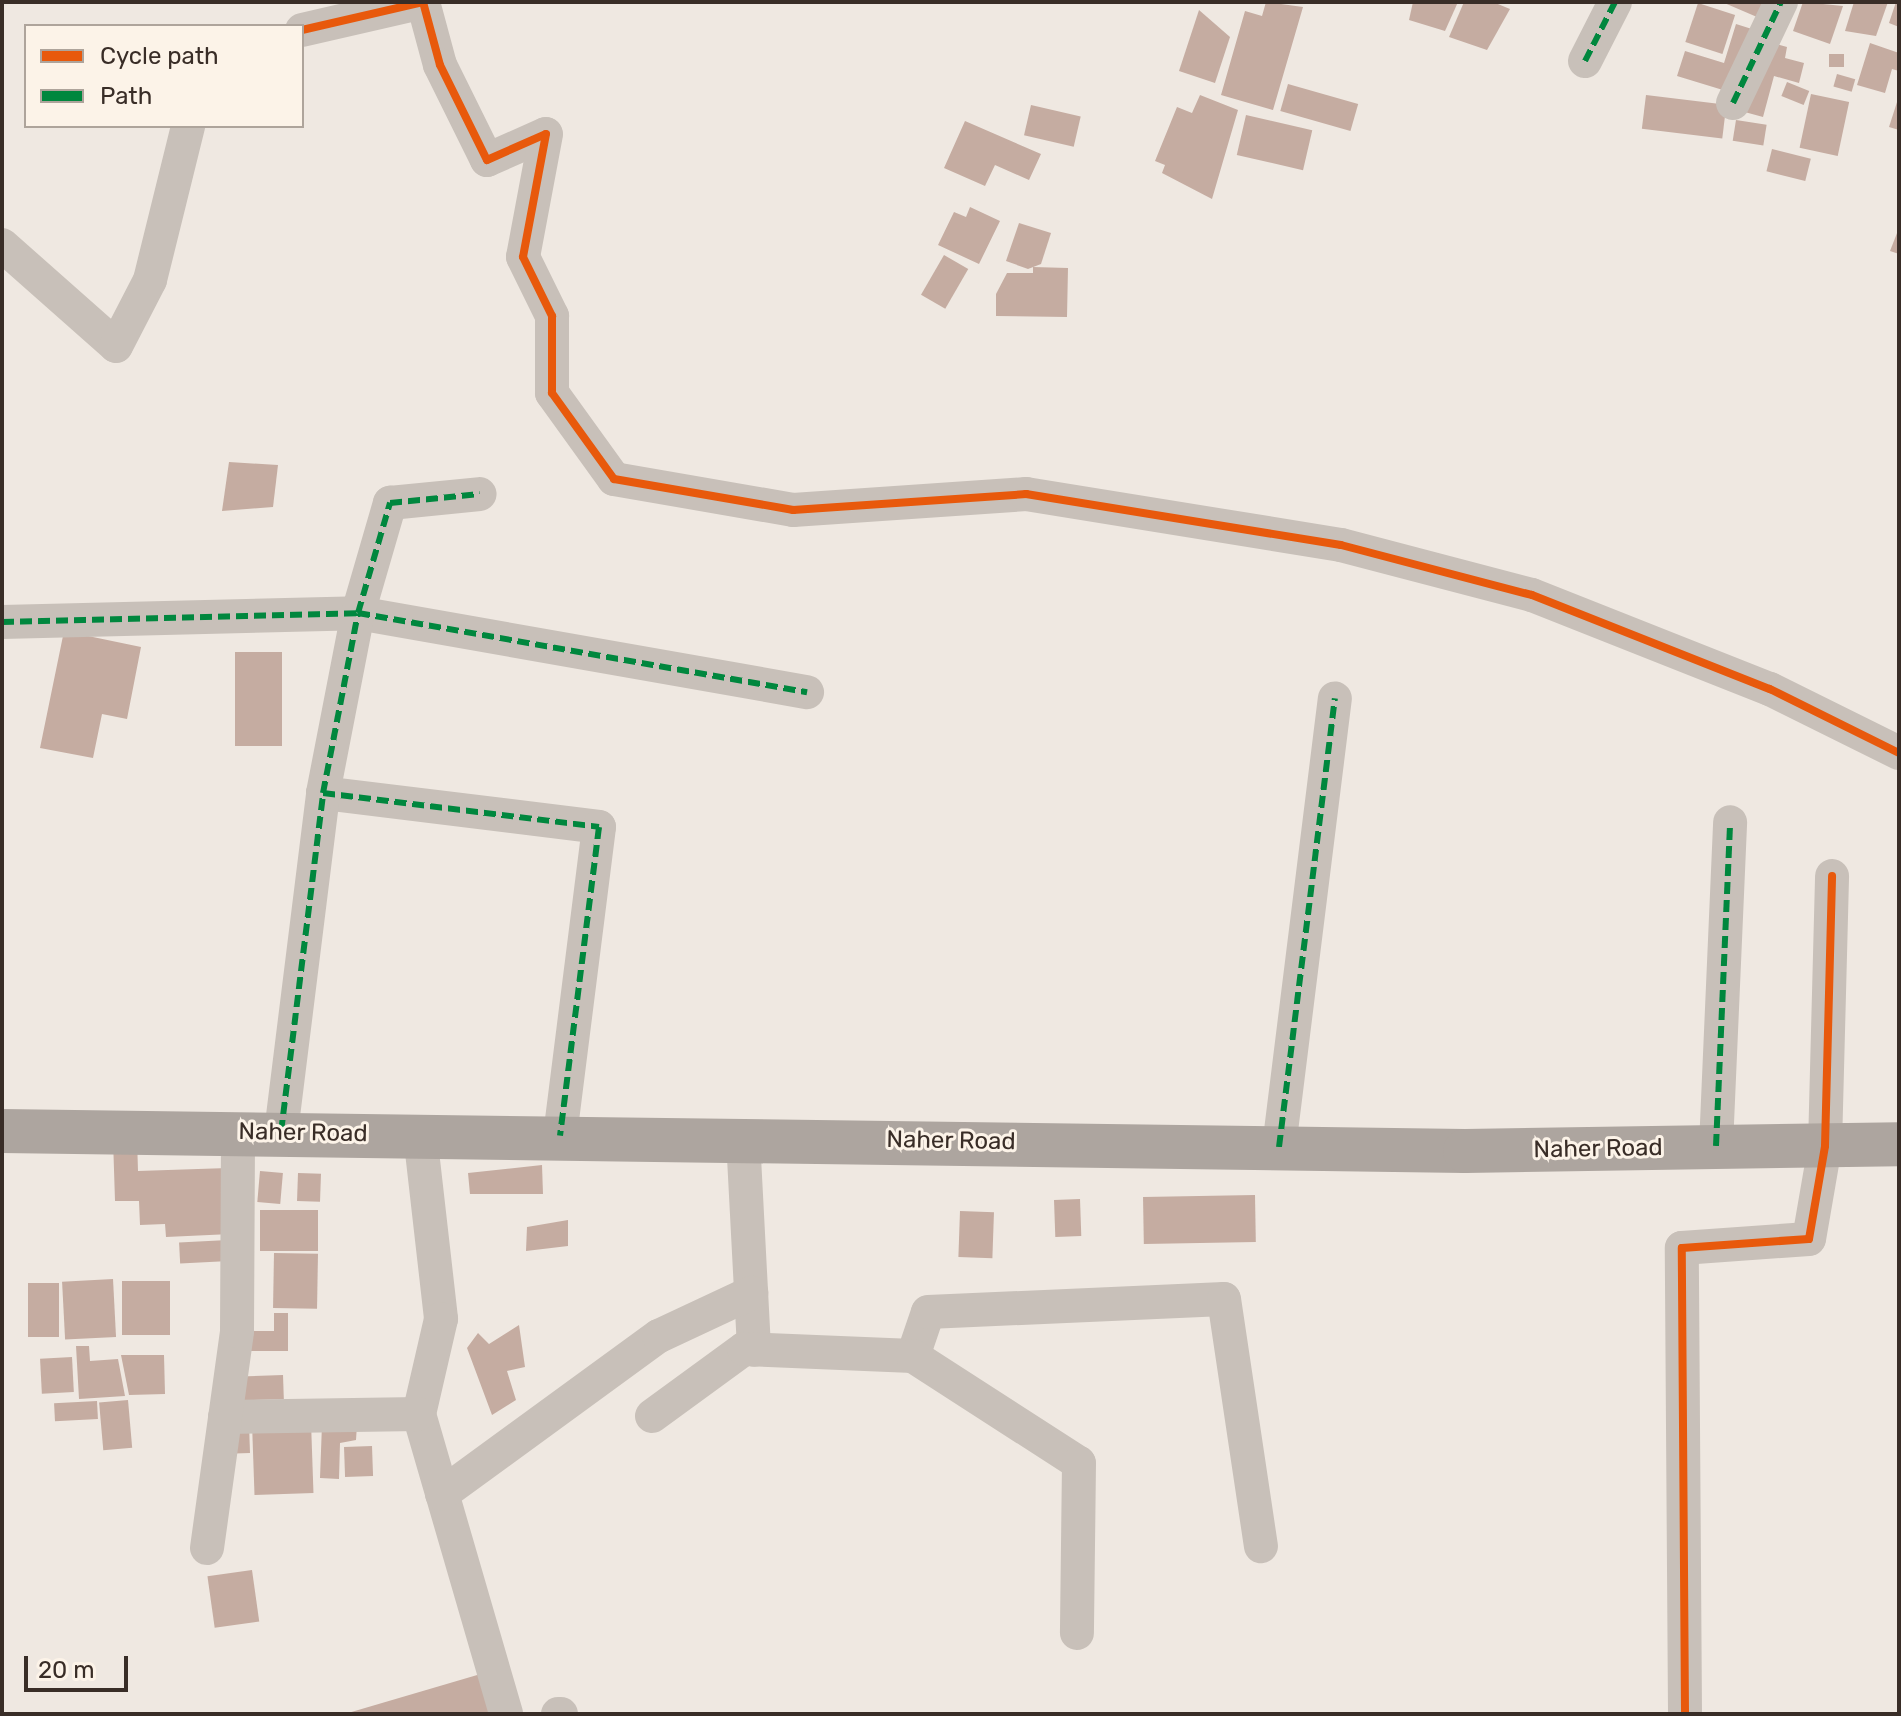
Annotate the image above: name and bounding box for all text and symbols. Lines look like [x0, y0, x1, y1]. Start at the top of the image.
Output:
legend [24, 24, 304, 128]
text: Cycle path [100, 42, 219, 70]
text: Path [100, 82, 152, 110]
street label: Naher Road [238, 1117, 368, 1149]
street label: Naher Road [886, 1125, 1016, 1157]
street label: Naher Road [1533, 1133, 1663, 1165]
scale bar [28, 1640, 132, 1690]
text: 20 m [38, 1656, 95, 1684]

